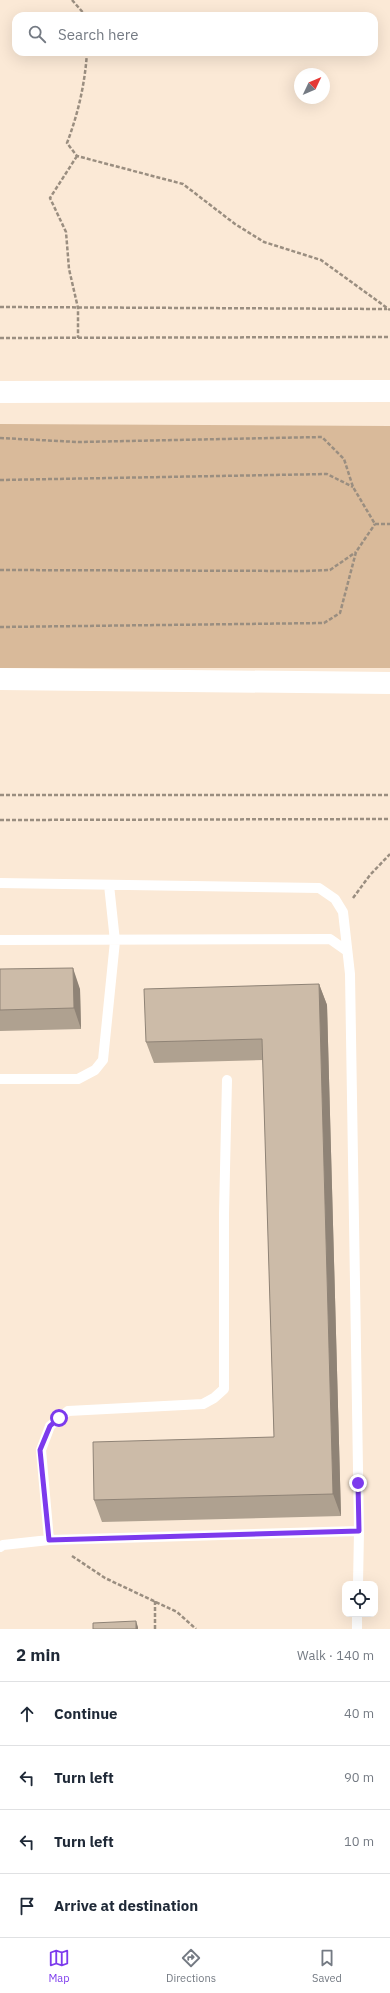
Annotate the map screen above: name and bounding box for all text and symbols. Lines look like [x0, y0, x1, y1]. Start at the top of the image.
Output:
search box [12, 12, 378, 56]
icon: search [26, 23, 48, 45]
text: Search here [58, 25, 138, 44]
north arrow [294, 68, 330, 104]
route start [50, 1409, 68, 1427]
route end [349, 1474, 367, 1492]
map controls [342, 1581, 378, 1617]
button: locate [342, 1581, 378, 1617]
text: 2 min [16, 1644, 60, 1666]
text: Walk · 140 m [297, 1647, 374, 1664]
icon: ahead [16, 1703, 38, 1725]
text: Continue [54, 1704, 118, 1723]
text: 40 m [344, 1705, 374, 1722]
icon: left [16, 1767, 38, 1789]
text: Turn left [54, 1768, 114, 1787]
text: 90 m [344, 1769, 374, 1786]
icon: left [16, 1831, 38, 1853]
text: Turn left [54, 1832, 114, 1851]
text: 10 m [344, 1833, 374, 1850]
icon: arrive [16, 1895, 38, 1917]
text: Arrive at destination [54, 1896, 198, 1915]
tab: Map [48, 1947, 70, 1985]
tab: Directions [166, 1947, 216, 1985]
tab: Saved [312, 1947, 342, 1985]

